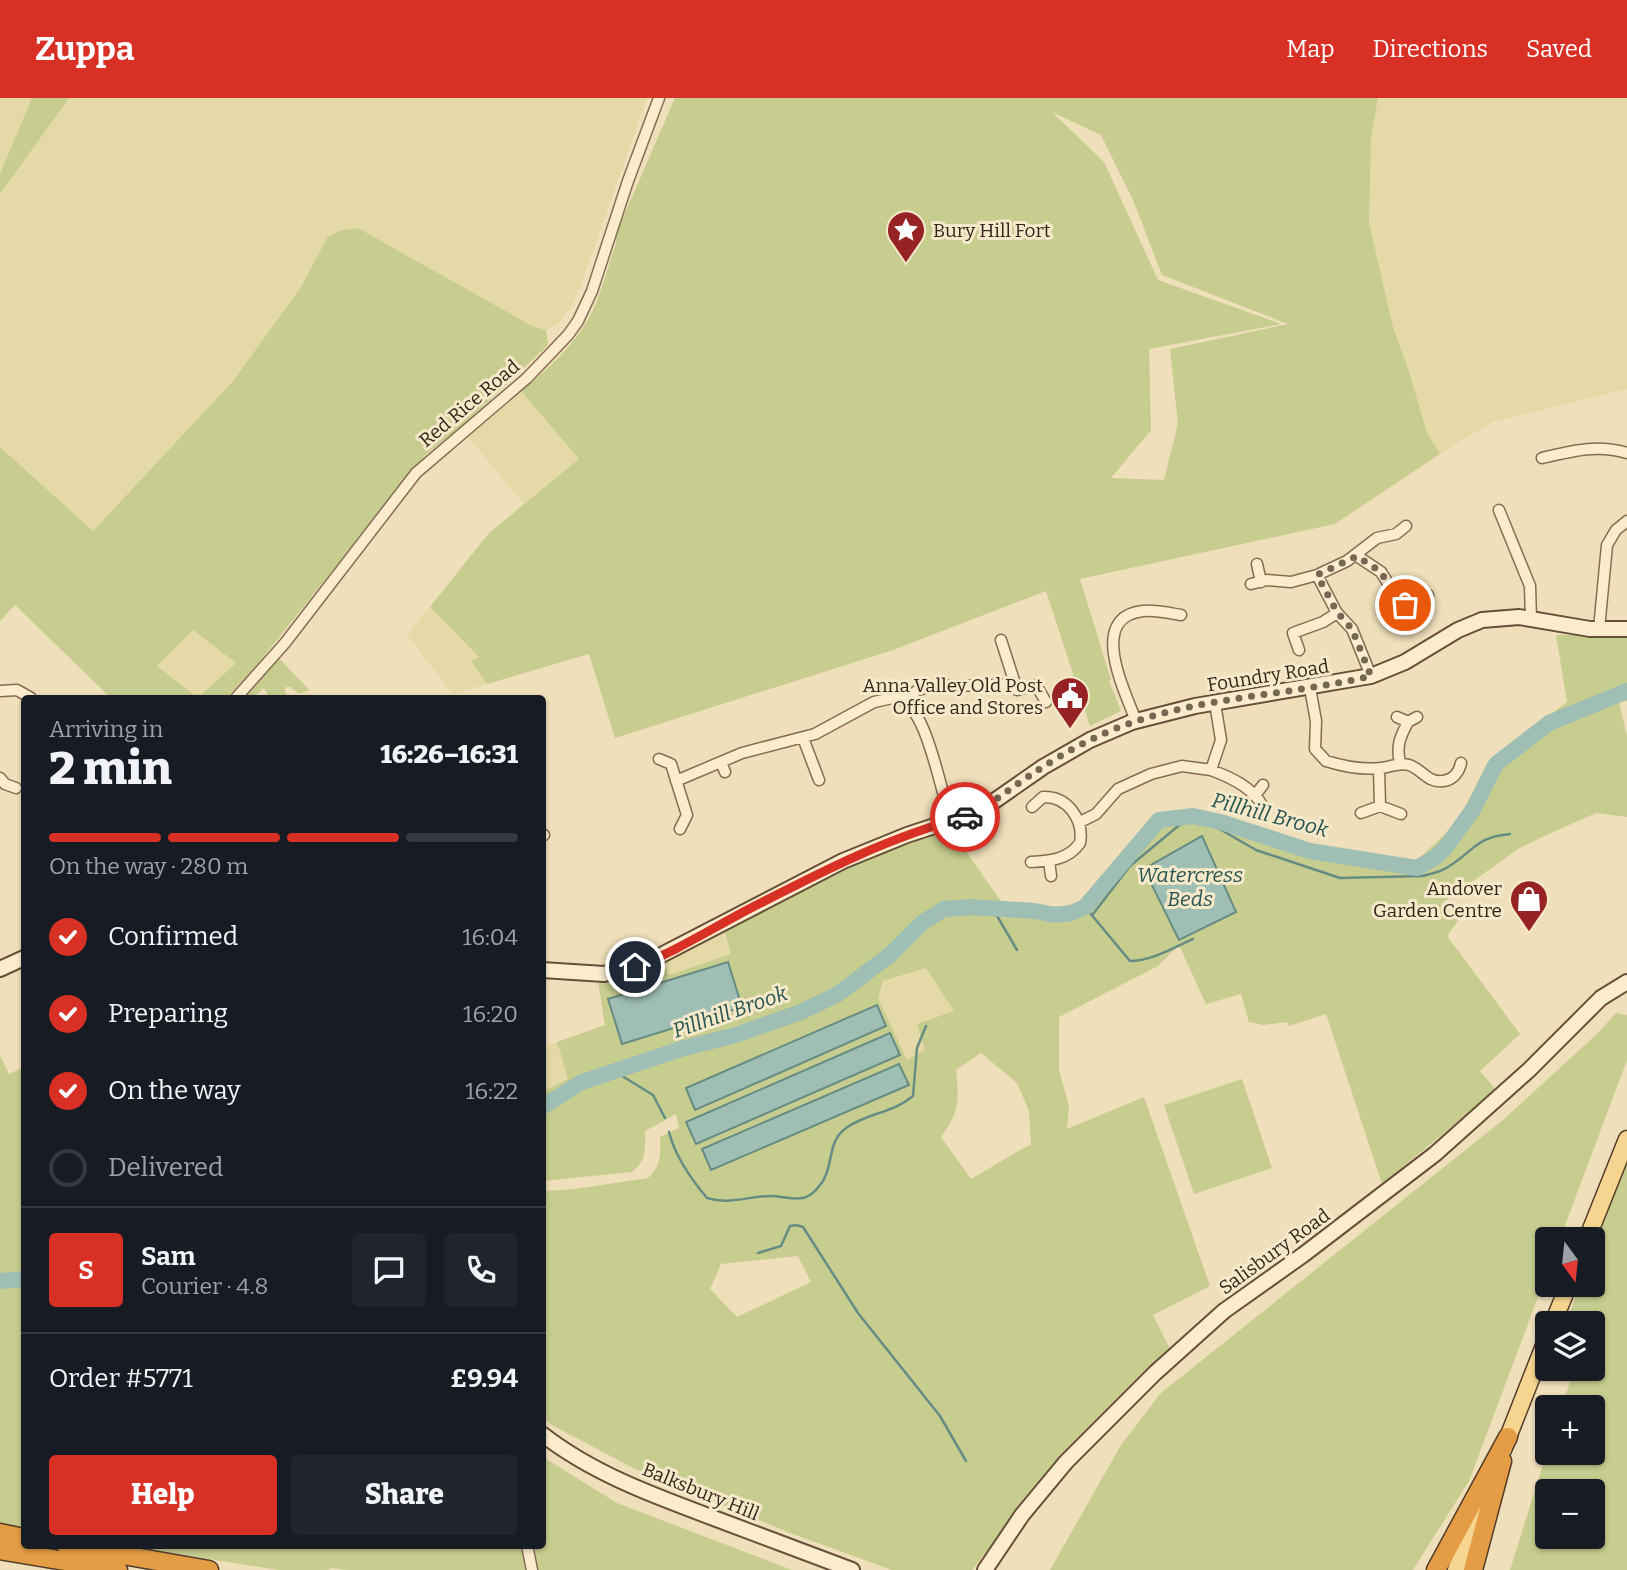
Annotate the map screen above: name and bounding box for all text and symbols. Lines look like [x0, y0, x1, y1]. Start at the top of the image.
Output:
text: Zuppa [35, 29, 134, 69]
text: Map [1286, 35, 1335, 63]
text: Directions [1373, 35, 1488, 63]
text: Saved [1526, 35, 1592, 63]
place icon: Bury Hill Fort [885, 209, 927, 264]
place label: Bury Hill Fort [933, 219, 1051, 242]
street label: Red Rice Road [415, 355, 524, 452]
pin [1375, 575, 1435, 635]
icon: bag [1386, 586, 1424, 624]
street label: Foundry Road [1206, 655, 1331, 696]
place label: Anna Valley Old Post Office and Stores [862, 674, 1043, 719]
public building icon: Anna Valley Old Post Office and Stores [1049, 675, 1091, 730]
text: Arriving in [49, 715, 163, 743]
text: 16:26–16:31 [380, 739, 518, 770]
text: 2 min [49, 741, 172, 796]
courier [930, 782, 1000, 852]
water label: Pillhill Brook [1209, 787, 1332, 843]
icon: car [946, 798, 984, 836]
text: On the way · 280 m [49, 852, 248, 880]
water label: Watercress Beds [1137, 862, 1243, 912]
place label: Andover Garden Centre [1373, 877, 1503, 922]
shop icon: Andover Garden Centre [1508, 878, 1550, 933]
icon: check [49, 918, 87, 956]
text: Confirmed [108, 921, 238, 952]
text: 16:04 [462, 923, 518, 951]
pin [605, 937, 665, 997]
icon: home [616, 948, 654, 986]
water label: Pillhill Brook [669, 980, 791, 1044]
icon: check [49, 995, 87, 1033]
text: Preparing [108, 998, 228, 1029]
text: 16:20 [463, 1000, 518, 1028]
icon: check [49, 1072, 87, 1110]
text: On the way [108, 1075, 241, 1106]
text: 16:22 [465, 1077, 518, 1105]
text: Delivered [108, 1152, 223, 1183]
street label: Salisbury Road [1214, 1203, 1334, 1299]
north arrow [1535, 1227, 1605, 1297]
map controls [1535, 1227, 1605, 1549]
button: chat [352, 1233, 426, 1307]
button: phone [444, 1233, 518, 1307]
text: Sam [141, 1241, 196, 1272]
text: S [78, 1255, 94, 1286]
text: Courier · 4.8 [141, 1272, 268, 1300]
button: layers [1535, 1311, 1605, 1381]
text: Order #5771 [49, 1363, 193, 1394]
text: £9.94 [450, 1363, 518, 1394]
button: + [1535, 1395, 1605, 1465]
button: Help [49, 1455, 277, 1535]
button: Share [291, 1455, 518, 1535]
street label: Balksbury Hill [639, 1458, 763, 1525]
button: − [1535, 1479, 1605, 1549]

